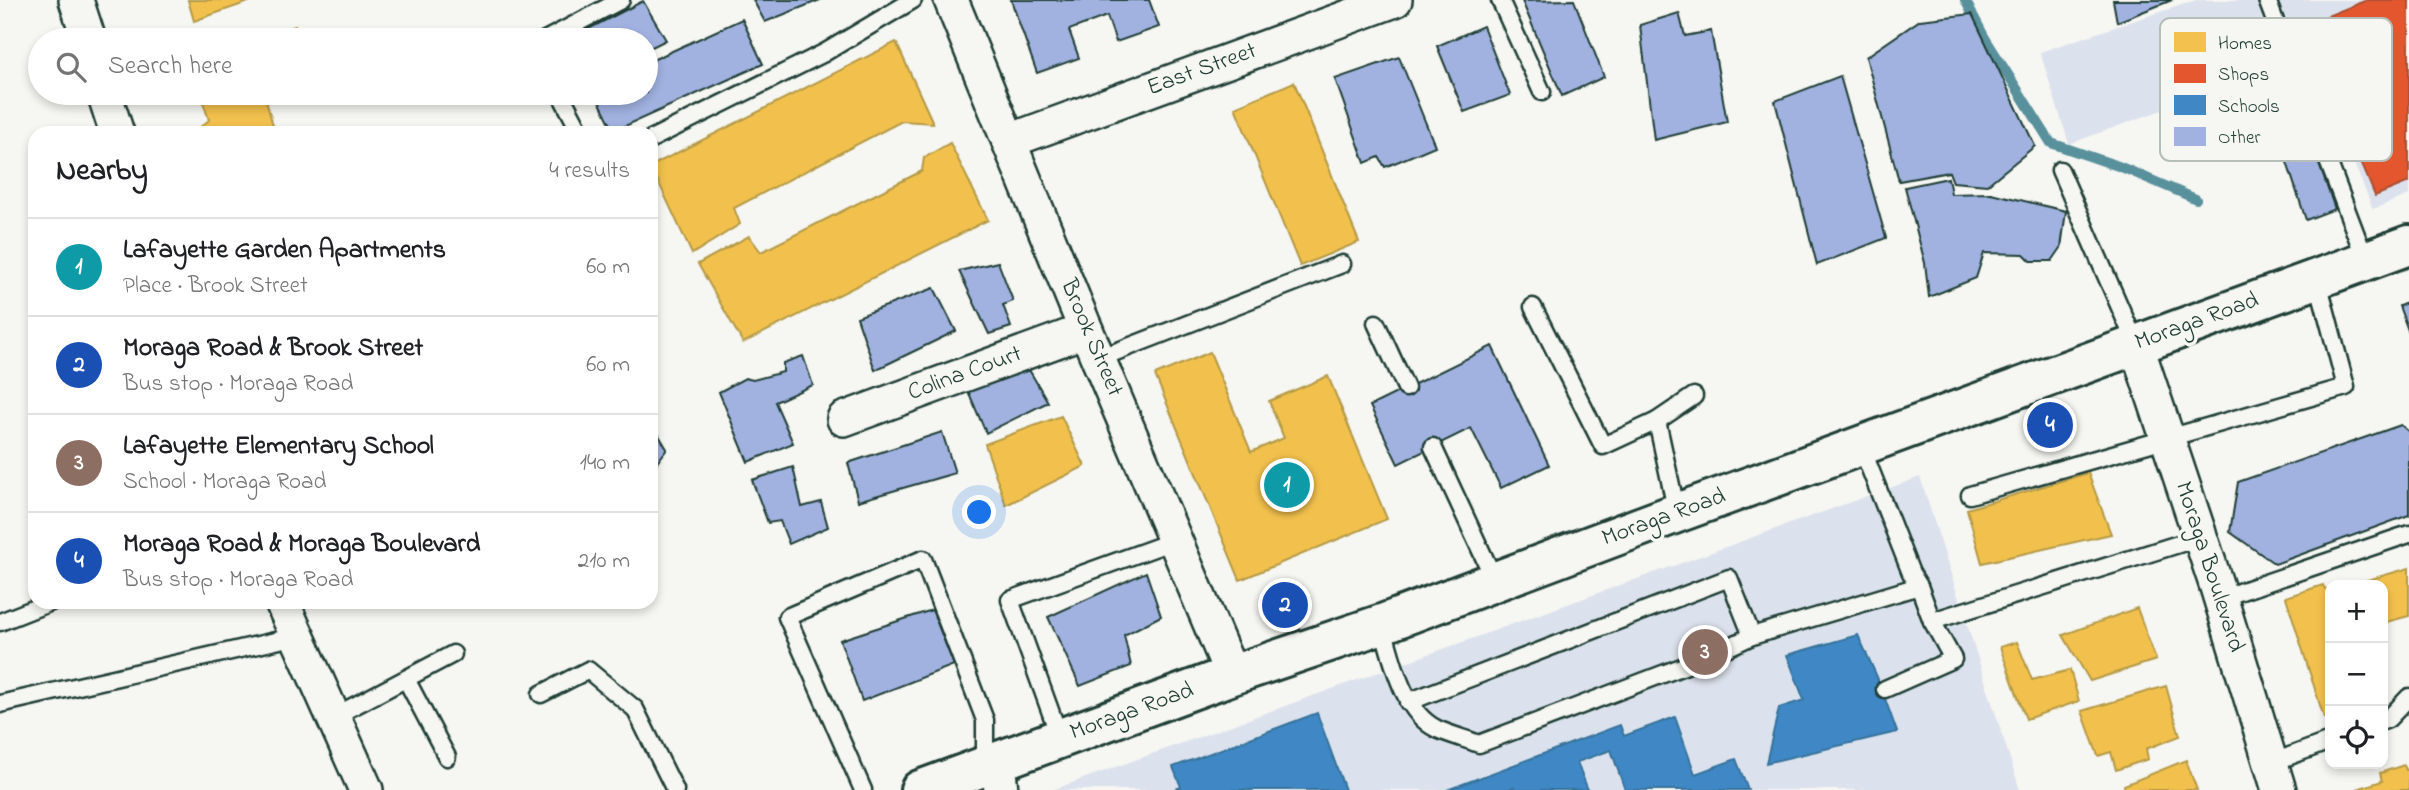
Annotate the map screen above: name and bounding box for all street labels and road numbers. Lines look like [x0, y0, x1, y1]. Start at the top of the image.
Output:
street label: East Street [1142, 34, 1262, 106]
street label: Brook Street [1050, 273, 1131, 402]
street label: Moraga Road [2130, 283, 2264, 361]
street label: Colina Court [903, 337, 1027, 411]
street label: Moraga Boulevard [2165, 477, 2253, 657]
street label: Moraga Road [1597, 479, 1731, 557]
street label: Moraga Road [1065, 673, 1199, 751]

